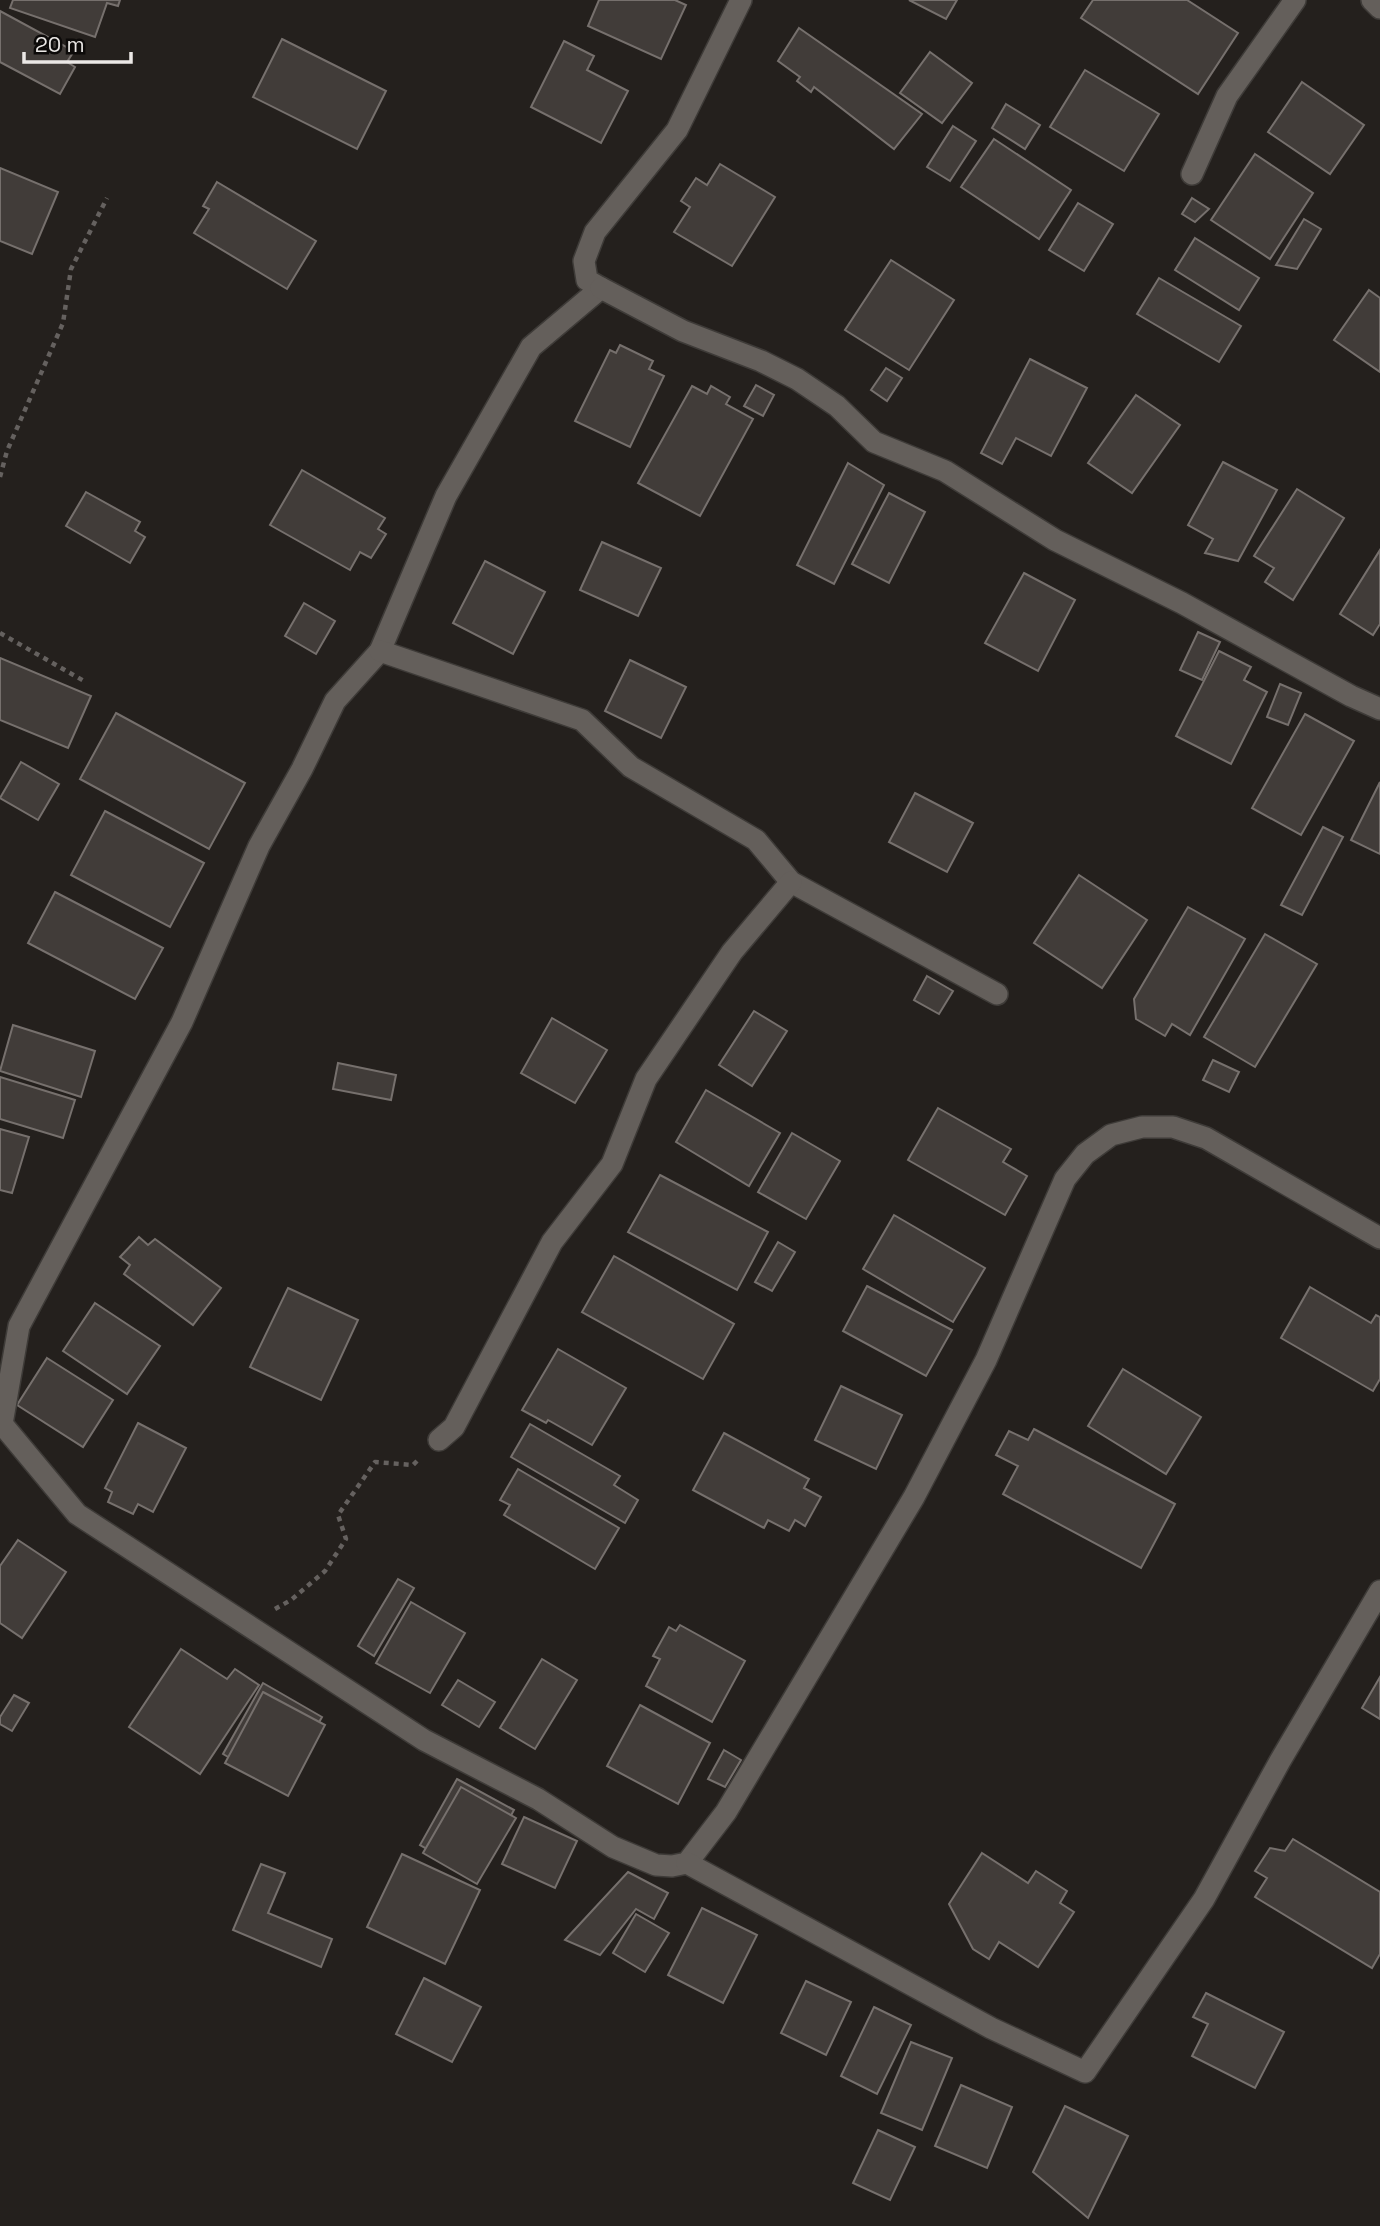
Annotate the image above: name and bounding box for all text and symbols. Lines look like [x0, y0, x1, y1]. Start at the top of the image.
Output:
scale bar [24, 21, 131, 65]
text: 20 m [35, 31, 85, 58]

